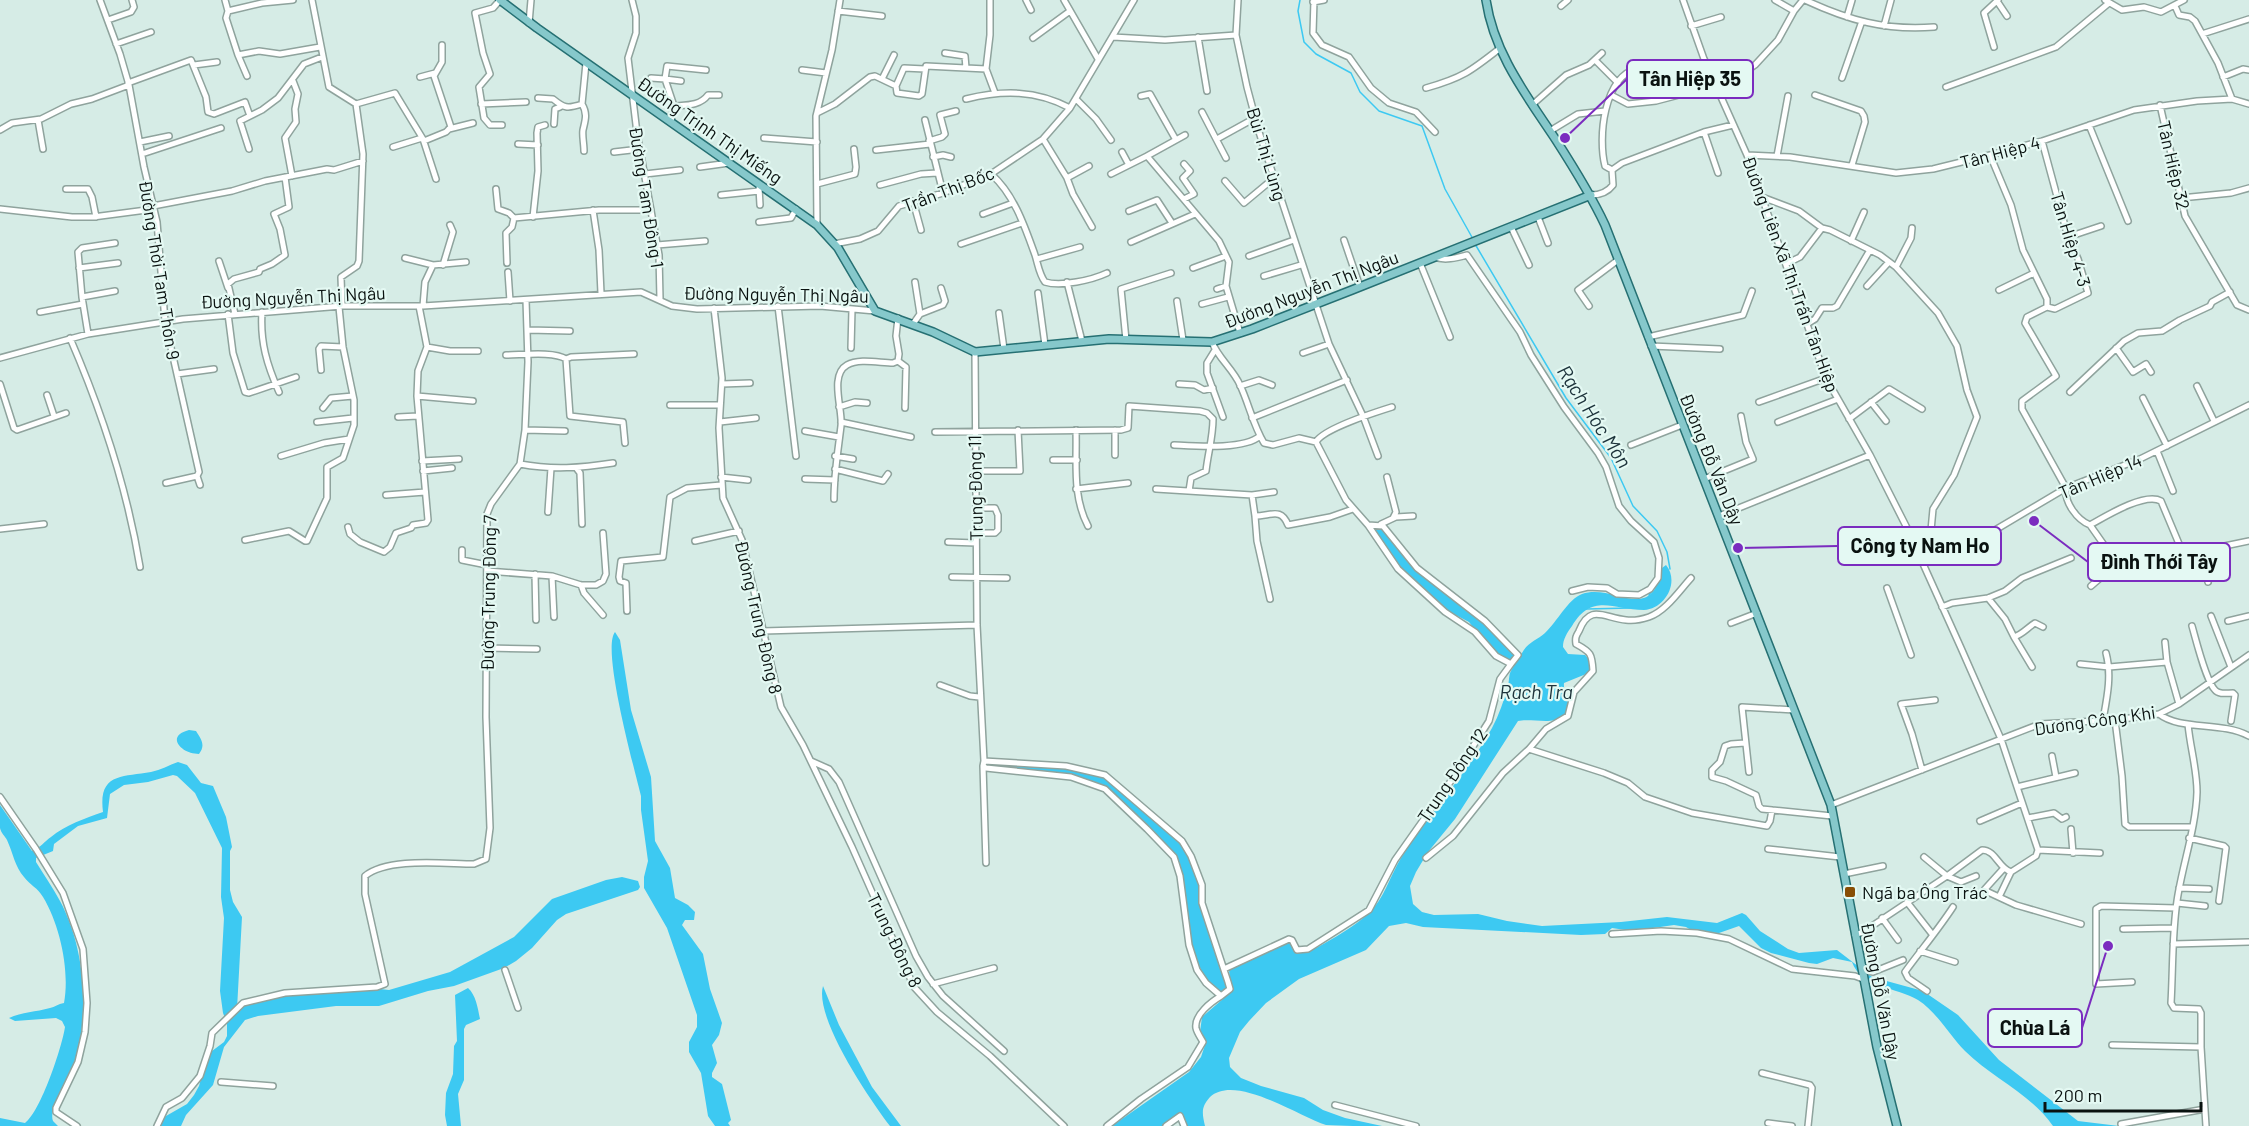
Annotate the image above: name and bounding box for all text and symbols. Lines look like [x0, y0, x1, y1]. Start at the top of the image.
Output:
callout: Tân Hiệp 35 [1627, 60, 1753, 98]
text: Tân Hiệp 35 [1639, 66, 1741, 91]
street label: Đường Trịnh Thị Miếng [633, 72, 787, 188]
street label: Bùi Thị Lùng [1242, 105, 1292, 203]
street label: Tân Hiệp 32 [2153, 118, 2195, 212]
street label: Đường Tam Đông 1 [625, 125, 669, 269]
street label: Tân Hiệp 4 [1958, 131, 2042, 173]
street label: Đường Liên Xã Thị Trấn Tân Hiệp [1738, 153, 1844, 395]
street label: Trần Thị Bốc [899, 161, 997, 217]
street label: Đường Thời Tam Thôn 9 [135, 179, 185, 361]
street label: Tân Hiệp 4-3 [2046, 189, 2096, 289]
street label: Đường Nguyễn Thị Ngâu [1221, 246, 1401, 332]
street label: Đường Nguyễn Thị Ngâu [200, 281, 386, 313]
street label: Đường Nguyễn Thị Ngâu [683, 281, 869, 307]
water label: Rạch Hóc Môn [1553, 360, 1637, 472]
street label: Đường Đỗ Văn Dậy [1675, 390, 1749, 528]
street label: Trung Đông 11 [963, 435, 987, 541]
street label: Tân Hiệp 14 [2055, 449, 2145, 503]
street label: Đường Trung Đông 7 [476, 514, 500, 671]
callout: Công ty Nam Ho [1838, 527, 2001, 565]
text: Công ty Nam Ho [1850, 533, 1990, 557]
street label: Đường Trung Đông 8 [731, 538, 787, 696]
callout: Đình Thới Tây [2088, 543, 2230, 581]
text: Đình Thới Tây [2100, 549, 2218, 573]
water label: Rạch Tra [1499, 679, 1573, 703]
street label: Dương Công Khi [2033, 701, 2157, 739]
street label: Trung Đông 12 [1412, 724, 1492, 826]
place label: Ngã ba Ông Trác [1862, 881, 1988, 903]
marker: Ngã ba Ông Trác [1843, 885, 1857, 899]
street label: Trung Đông 8 [863, 889, 927, 991]
street label: Đường Đỗ Văn Dậy [1857, 920, 1905, 1062]
callout: Chùa Lá [1988, 1009, 2082, 1047]
text: Chùa Lá [2000, 1015, 2070, 1039]
scale bar [2045, 1075, 2201, 1113]
text: 200 m [2054, 1084, 2102, 1106]

